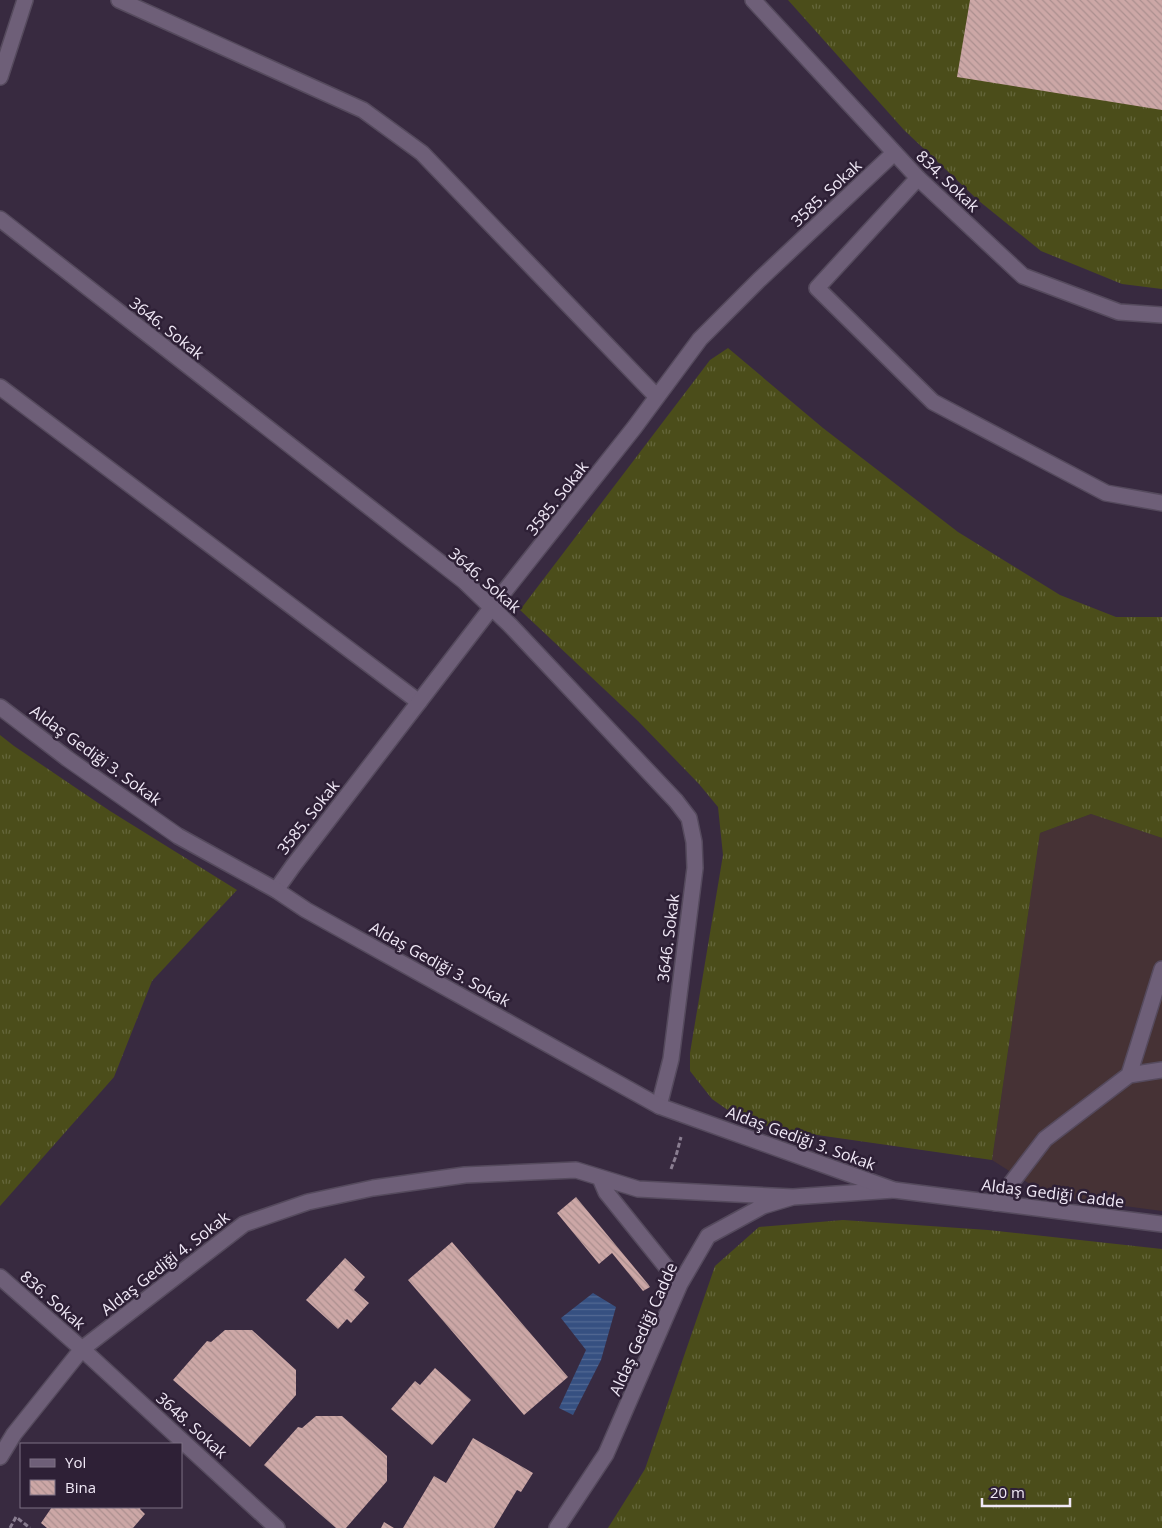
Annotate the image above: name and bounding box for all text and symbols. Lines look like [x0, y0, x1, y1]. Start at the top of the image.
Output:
street label: 834. Sokak [912, 145, 985, 217]
street label: 3585. Sokak [786, 154, 866, 231]
street label: 3646. Sokak [125, 292, 209, 364]
street label: 3585. Sokak [521, 456, 593, 540]
street label: 3646. Sokak [444, 542, 526, 618]
street label: Aldaş Gediği 3. Sokak [26, 700, 167, 811]
street label: 3585. Sokak [272, 775, 344, 859]
street label: 3646. Sokak [652, 892, 684, 984]
street label: Aldaş Gediği 3. Sokak [366, 916, 515, 1012]
street label: Aldaş Gediği 3. Sokak [723, 1101, 879, 1175]
street label: Aldaş Gediği Cadde [980, 1173, 1126, 1213]
street label: Aldaş Gediği 4. Sokak [96, 1205, 234, 1320]
street label: Aldaş Gediği Cadde [604, 1259, 682, 1399]
street label: 836. Sokak [16, 1265, 91, 1335]
street label: 3648. Sokak [152, 1387, 233, 1463]
legend [20, 1443, 182, 1508]
text: Yol [65, 1452, 86, 1472]
scale bar [982, 1476, 1070, 1508]
text: Bina [65, 1477, 96, 1497]
text: 20 m [990, 1482, 1025, 1502]

